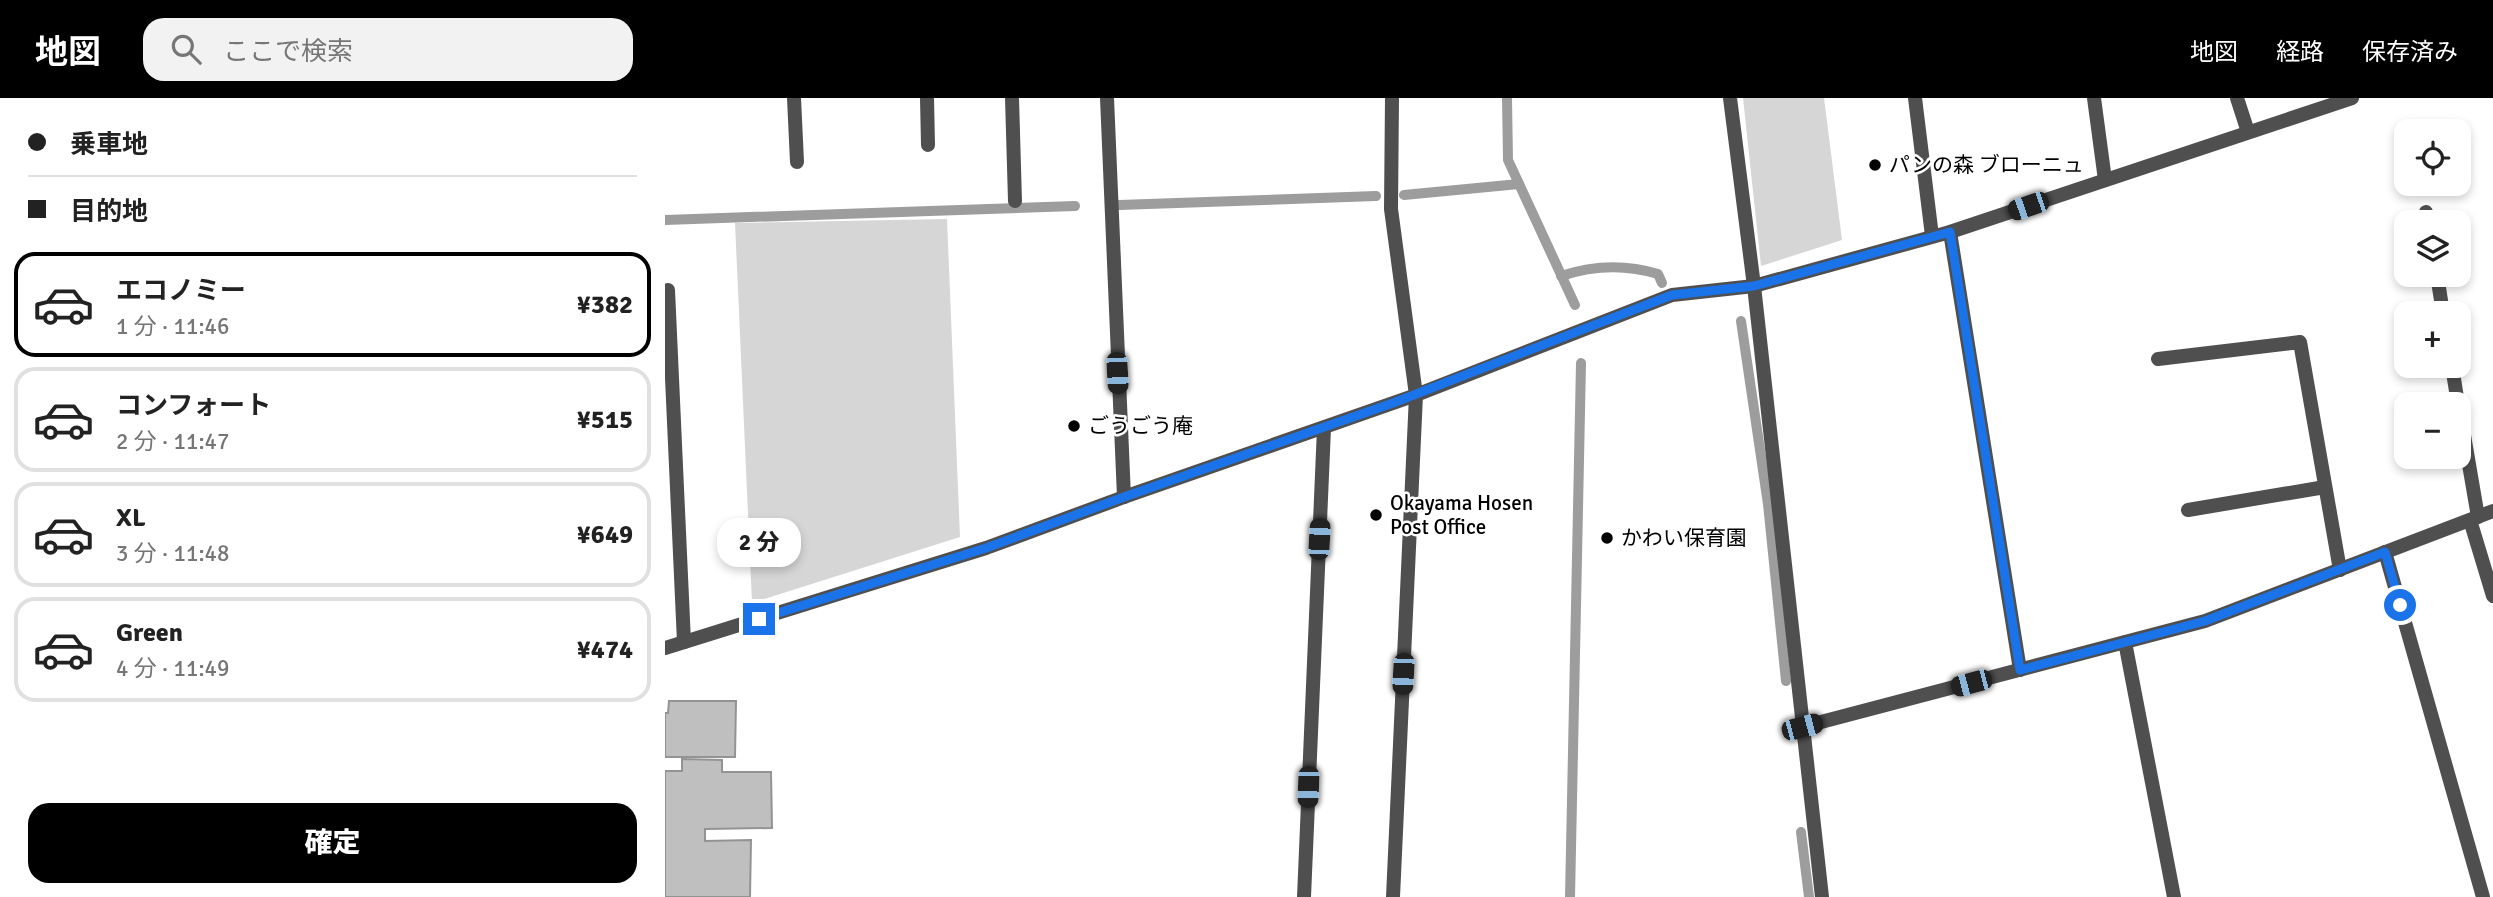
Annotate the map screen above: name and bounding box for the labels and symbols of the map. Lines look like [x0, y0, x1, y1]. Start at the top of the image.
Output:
place label: パンの森 ブローニュ [1889, 152, 2084, 178]
marker: パンの森 ブローニュ [1867, 157, 1883, 173]
car [2005, 189, 2052, 223]
car [1106, 351, 1129, 395]
place label: ごうごう庵 [1088, 413, 1193, 439]
marker: ごうごう庵 [1066, 418, 1082, 434]
place label: Okayama Hosen Post Office [1390, 490, 1533, 540]
marker: Okayama Hosen Post Office [1368, 507, 1384, 523]
car [1308, 517, 1331, 561]
callout: 2 分 [717, 518, 801, 566]
place label: かわい保育園 [1621, 525, 1747, 551]
marker: かわい保育園 [1599, 530, 1615, 546]
route start [2384, 589, 2416, 621]
route end [743, 603, 775, 635]
car [1392, 652, 1415, 696]
car [1948, 667, 1995, 699]
car [1779, 711, 1826, 743]
car [1297, 766, 1320, 808]

